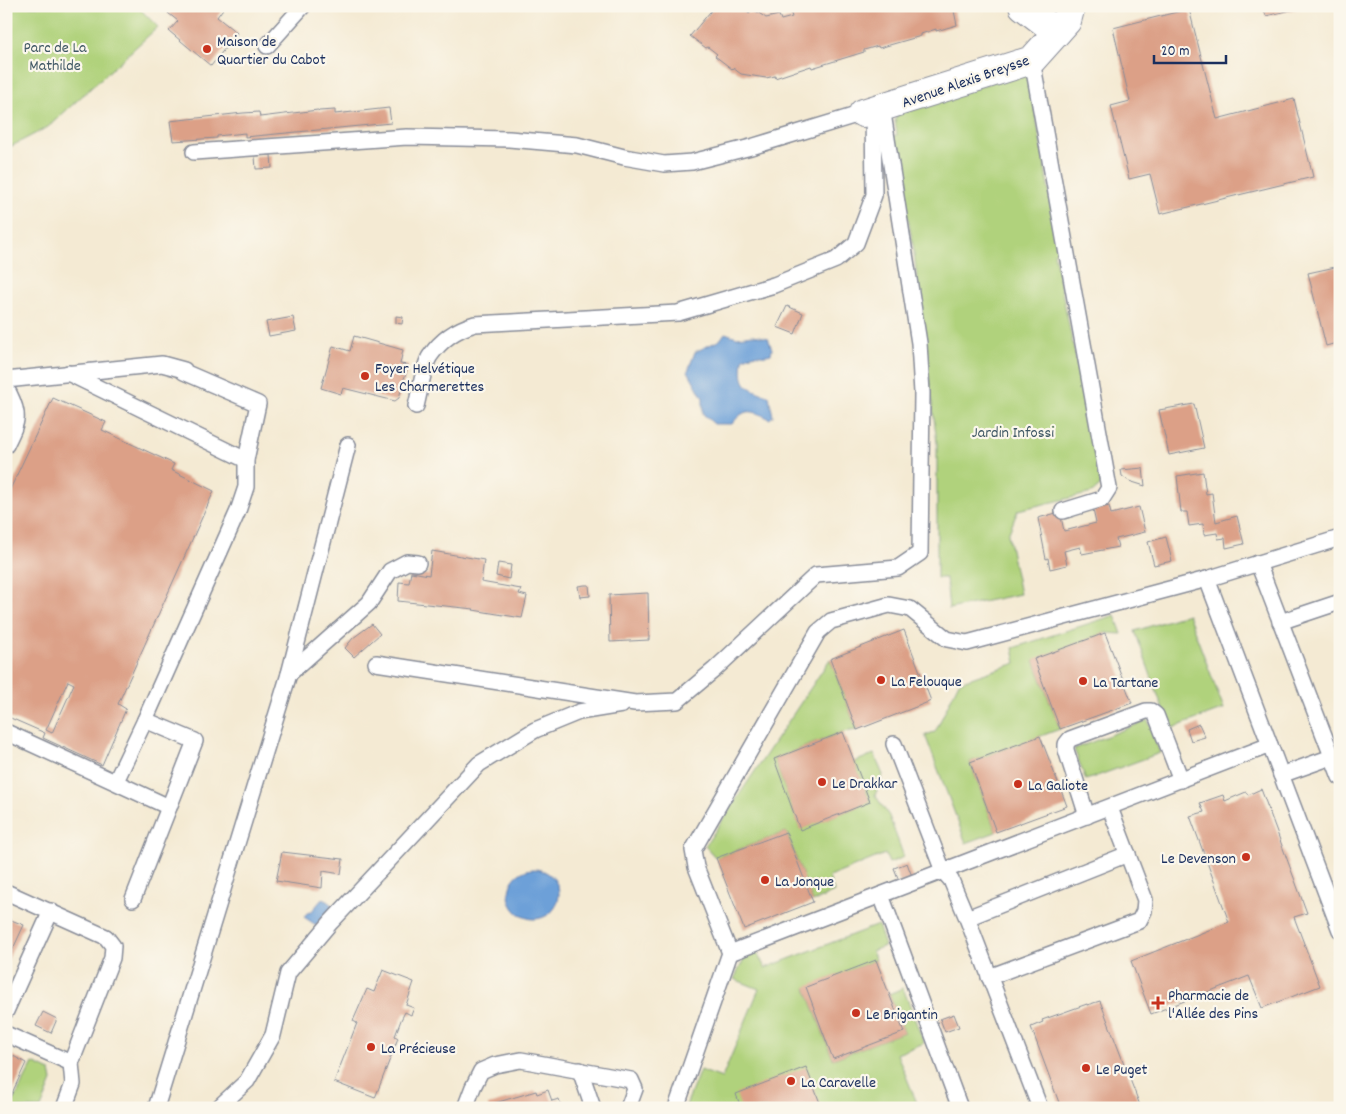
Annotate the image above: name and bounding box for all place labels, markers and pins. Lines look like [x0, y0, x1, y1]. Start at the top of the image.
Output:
place label: Maison de Quartier du Cabot [217, 31, 326, 72]
marker: Maison de Quartier du Cabot [201, 43, 213, 55]
place label: Foyer Helvétique Les Charmerettes [375, 358, 485, 399]
marker: Foyer Helvétique Les Charmerettes [359, 370, 371, 382]
place label: La Felouque [891, 671, 962, 694]
place label: La Tartane [1093, 672, 1158, 695]
marker: La Felouque [875, 674, 887, 686]
marker: La Tartane [1077, 675, 1089, 687]
place label: Le Drakkar [832, 773, 898, 796]
place label: La Galiote [1028, 775, 1088, 798]
marker: Le Drakkar [816, 776, 828, 788]
marker: La Galiote [1012, 778, 1024, 790]
place label: Le Devenson [1161, 848, 1236, 871]
marker: Le Devenson [1240, 851, 1252, 863]
place label: La Jonque [775, 871, 834, 894]
marker: La Jonque [759, 874, 771, 886]
place label: Pharmacie de l'Allée des Pins [1168, 985, 1258, 1026]
marker: Pharmacie de l'Allée des Pins [1152, 997, 1164, 1009]
place label: Le Brigantin [866, 1004, 938, 1027]
marker: Le Brigantin [850, 1007, 862, 1019]
place label: La Précieuse [381, 1038, 456, 1061]
marker: La Précieuse [365, 1041, 377, 1053]
place label: Le Puget [1096, 1059, 1147, 1082]
marker: Le Puget [1080, 1062, 1092, 1074]
place label: La Caravelle [801, 1072, 876, 1095]
marker: La Caravelle [785, 1075, 797, 1087]

